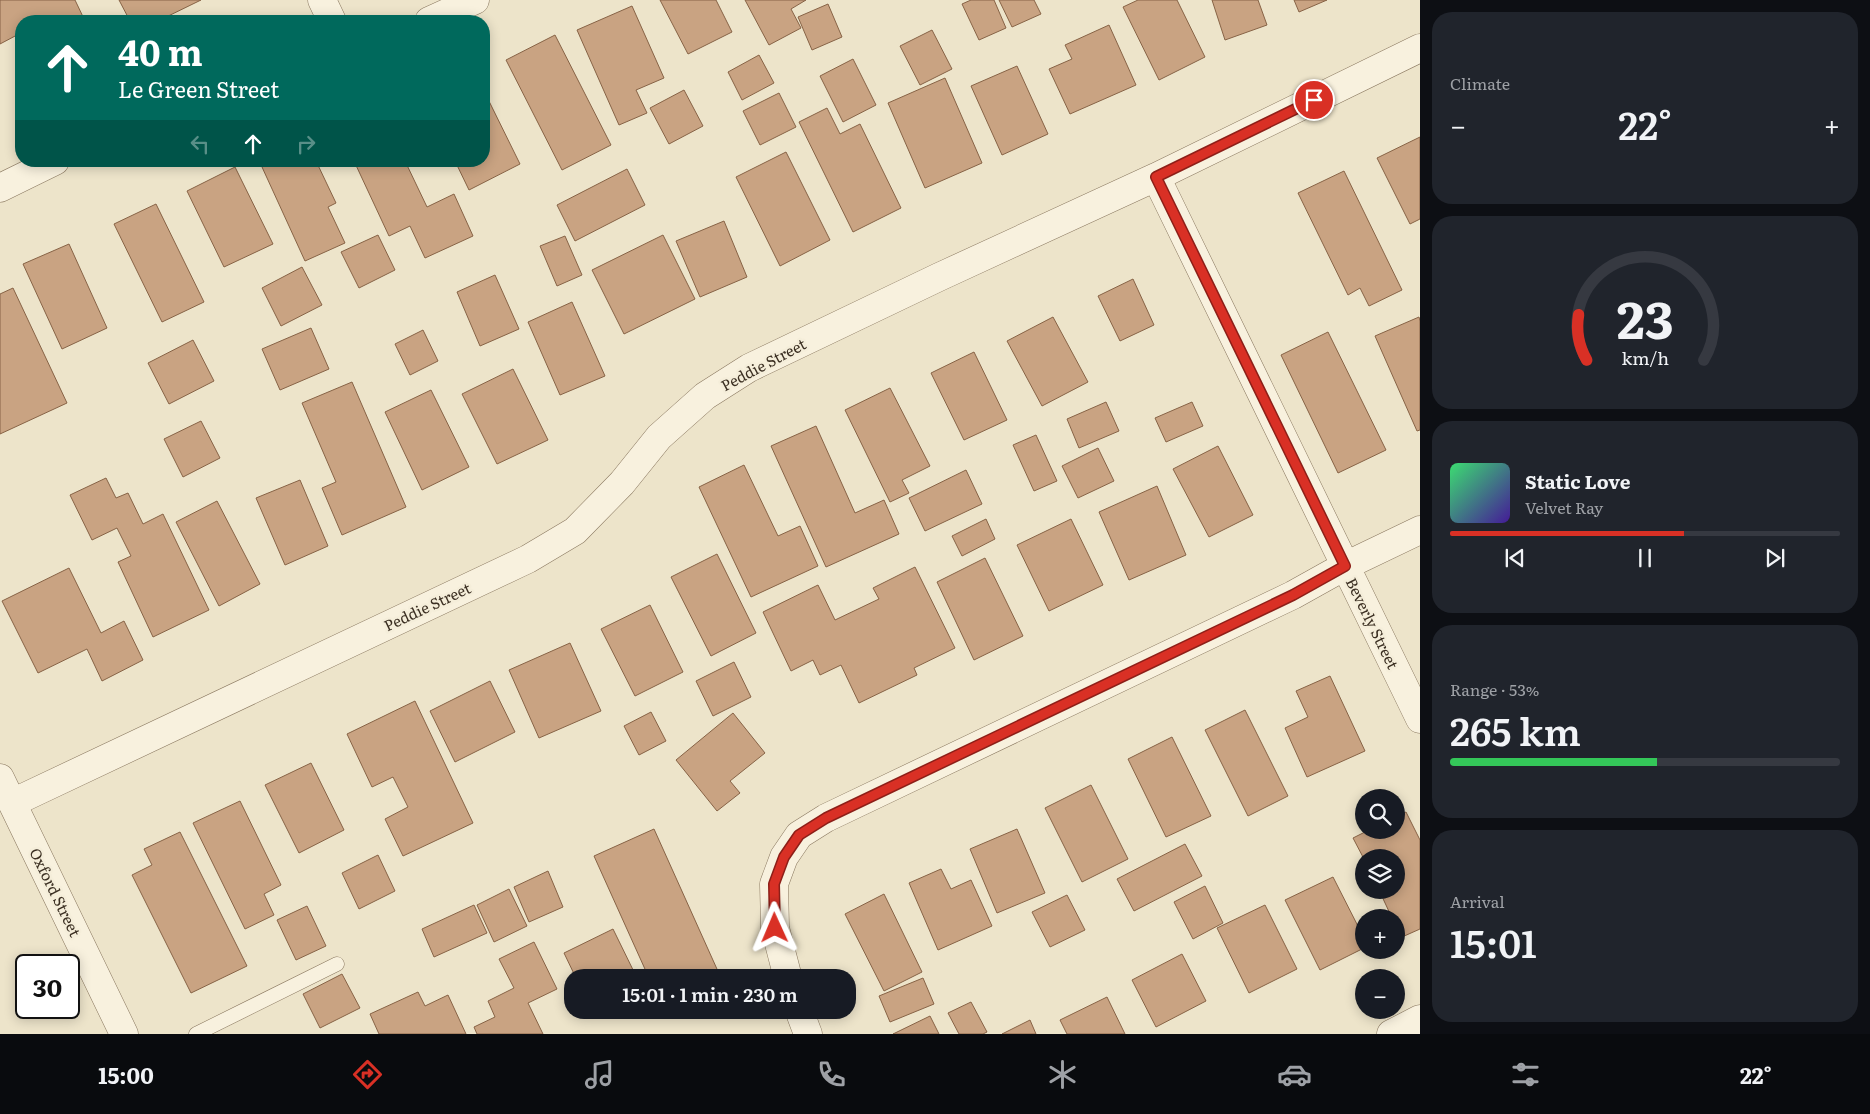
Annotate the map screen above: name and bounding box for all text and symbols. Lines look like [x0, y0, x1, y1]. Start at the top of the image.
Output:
text: 40 m [118, 25, 203, 77]
icon: ahead [35, 35, 100, 100]
text: Climate [1450, 71, 1510, 95]
text: Le Green Street [118, 72, 279, 105]
pin [1293, 79, 1335, 121]
icon: arrive [1300, 86, 1328, 114]
text: 22° [1618, 95, 1672, 152]
text: − [1450, 103, 1466, 145]
text: + [1824, 103, 1840, 145]
icon: left [186, 130, 214, 158]
icon: ahead [239, 130, 267, 158]
icon: right [292, 130, 320, 158]
text: 23 [1617, 278, 1673, 355]
street label: Peddie Street [716, 332, 810, 396]
text: km/h [1621, 344, 1669, 371]
text: Static Love [1525, 467, 1630, 495]
text: Velvet Ray [1525, 495, 1603, 519]
icon: previous [1501, 544, 1529, 572]
icon: pause [1631, 544, 1659, 572]
icon: next [1761, 544, 1789, 572]
street label: Beverly Street [1341, 573, 1405, 673]
street label: Peddie Street [380, 576, 474, 636]
text: Range · 53% [1450, 677, 1539, 701]
text: 265 km [1450, 701, 1581, 758]
map controls [1355, 789, 1405, 1019]
button: search [1355, 789, 1405, 839]
street label: Oxford Street [25, 844, 87, 940]
button: layers [1355, 849, 1405, 899]
text: Arrival [1450, 889, 1505, 913]
position arrow [748, 901, 800, 953]
button: + [1355, 909, 1405, 959]
text: 15:01 [1450, 913, 1537, 970]
speed limit sign: 30 [15, 954, 80, 1019]
button: − [1355, 969, 1405, 1019]
text: 15:01 · 1 min · 230 m [622, 980, 798, 1008]
icon: directions [350, 1057, 385, 1092]
icon: music [582, 1057, 617, 1092]
icon: phone [814, 1057, 849, 1092]
icon: climate [1045, 1057, 1080, 1092]
icon: car [1277, 1057, 1312, 1092]
icon: filters [1508, 1057, 1543, 1092]
text: 15:00 [98, 1058, 154, 1091]
text: 22° [1740, 1058, 1772, 1091]

